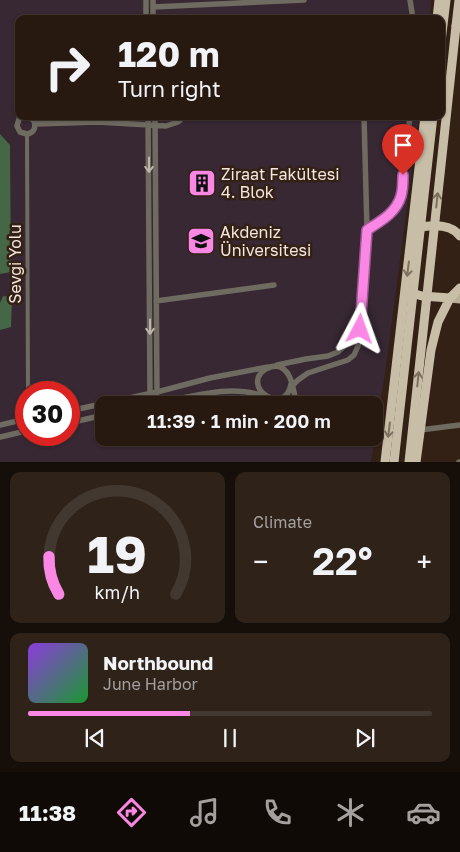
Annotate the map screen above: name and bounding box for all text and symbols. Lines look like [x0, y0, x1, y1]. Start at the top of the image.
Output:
text: 120 m [118, 33, 220, 75]
icon: right [35, 35, 100, 100]
text: Turn right [118, 75, 221, 102]
pin [382, 124, 424, 175]
icon: arrive [389, 131, 417, 159]
one-way arrow [144, 157, 153, 173]
place label: Ziraat Fakültesi 4. Blok [221, 164, 340, 202]
building icon: Ziraat Fakültesi 4. Blok [187, 168, 217, 198]
one-way arrow [432, 192, 442, 208]
place label: Akdeniz Üniversitesi [220, 222, 311, 260]
street label: Sevgi Yolu [5, 224, 25, 304]
school or university icon: Akdeniz Üniversitesi [186, 226, 216, 256]
one-way arrow [402, 261, 412, 277]
position arrow [333, 302, 385, 354]
one-way arrow [145, 319, 155, 335]
one-way arrow [413, 371, 423, 387]
speed limit sign: 30 [15, 381, 80, 446]
text: 11:39 · 1 min · 200 m [147, 409, 331, 432]
one-way arrow [383, 422, 393, 438]
text: Climate [253, 512, 312, 532]
text: 19 [88, 522, 147, 584]
text: 22° [312, 538, 373, 583]
text: − [253, 545, 268, 578]
text: + [417, 545, 432, 578]
text: km/h [95, 581, 140, 603]
text: Northbound [103, 651, 213, 674]
text: June Harbor [103, 674, 198, 694]
icon: previous [81, 724, 109, 752]
icon: pause [216, 724, 244, 752]
icon: next [351, 724, 379, 752]
icon: directions [114, 795, 149, 830]
icon: music [187, 795, 222, 830]
icon: phone [260, 795, 295, 830]
icon: climate [333, 795, 368, 830]
icon: car [406, 795, 441, 830]
text: 11:38 [19, 799, 76, 826]

